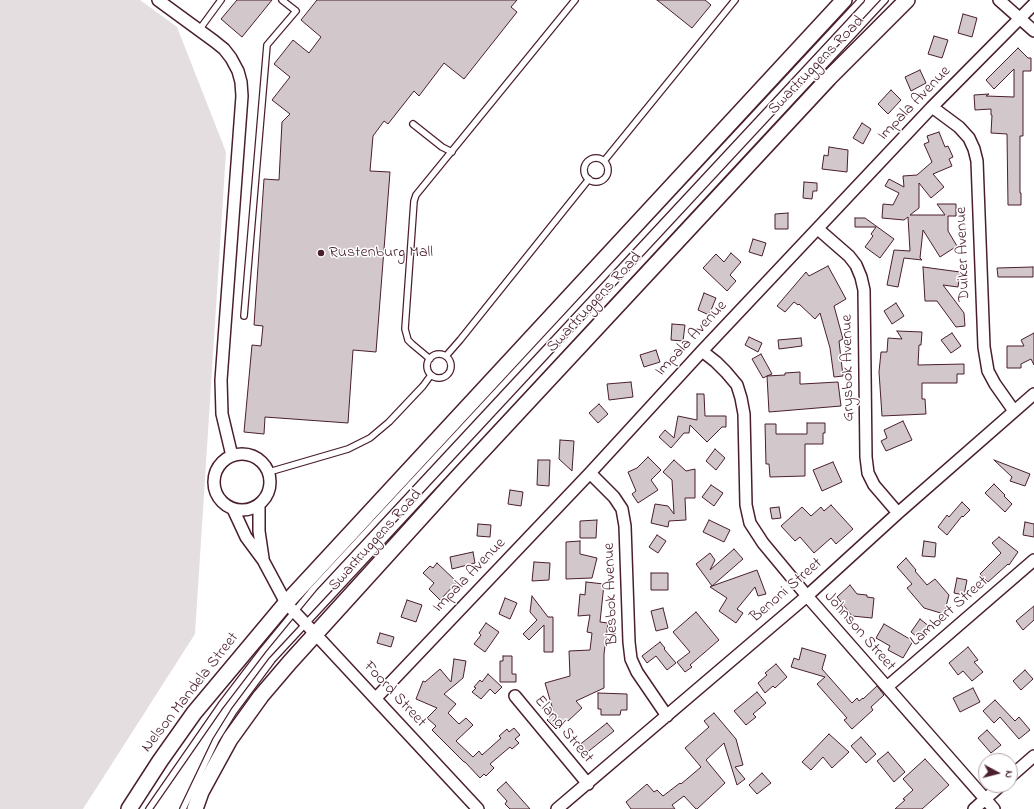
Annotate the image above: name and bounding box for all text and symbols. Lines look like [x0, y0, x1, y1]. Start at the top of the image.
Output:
street label: Swartruggens Road [765, 12, 869, 120]
street label: Impala Avenue [875, 63, 955, 145]
street label: Duiker Avenue [953, 206, 975, 302]
place label: Rustenburg Mall [329, 243, 433, 263]
marker: Rustenburg Mall [316, 248, 326, 258]
street label: Swartruggens Road [544, 249, 646, 357]
street label: Impala Avenue [652, 297, 732, 381]
street label: Grysbok Avenue [838, 314, 860, 422]
street label: Swartruggens Road [325, 486, 427, 596]
street label: Impala Avenue [430, 535, 510, 617]
street label: Blesbok Avenue [601, 542, 623, 646]
street label: Benoni Street [747, 554, 827, 628]
street label: Lambert Street [907, 573, 993, 651]
street label: Johnson Street [819, 588, 899, 676]
street label: Nelson Mandela Street [138, 629, 244, 757]
street label: Foord Street [358, 658, 430, 732]
street label: Eland Street [529, 692, 597, 768]
north arrow [978, 753, 1018, 793]
text: N [1001, 770, 1017, 779]

